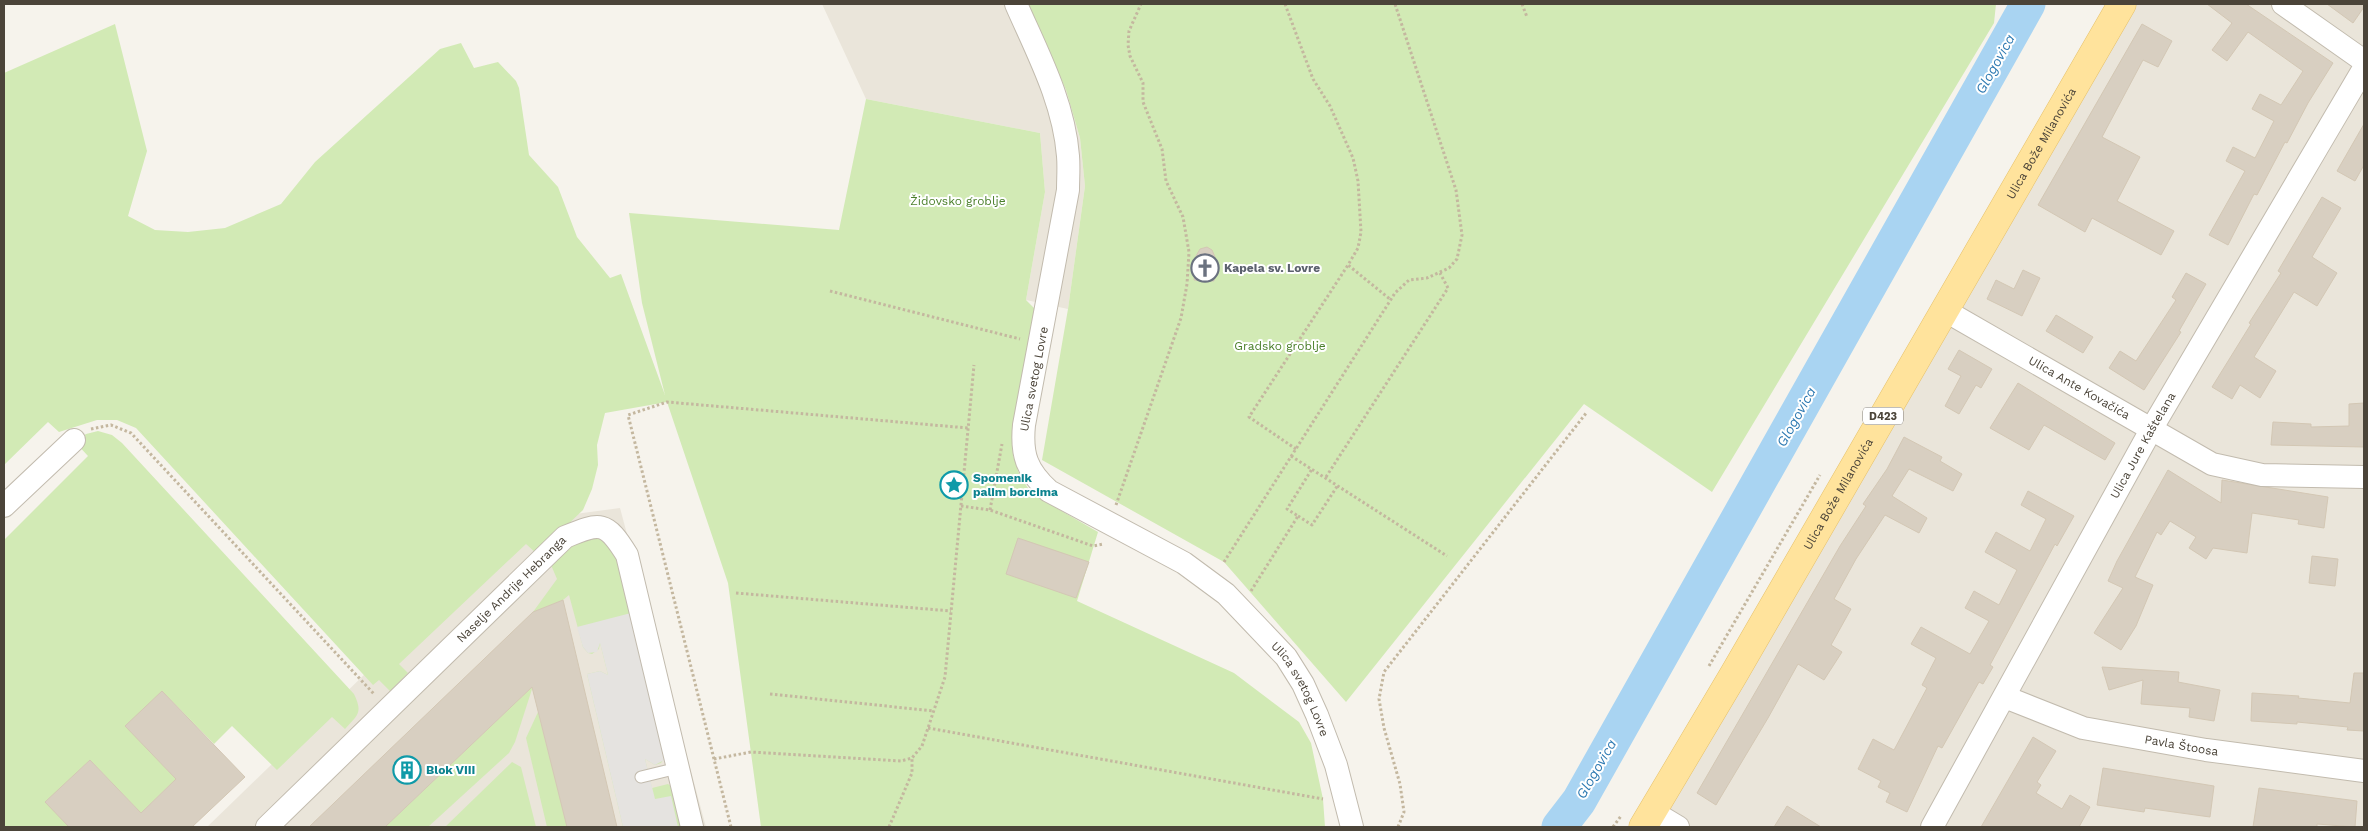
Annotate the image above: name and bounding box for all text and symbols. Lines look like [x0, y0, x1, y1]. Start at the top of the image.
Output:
water label: Glogovica [1972, 31, 2018, 97]
street label: Ulica Bože Milanovića [2003, 85, 2079, 202]
park label: Židovsko groblje [910, 194, 1006, 208]
church icon: Kapela sv. Lovre [1190, 253, 1220, 283]
place label: Kapela sv. Lovre [1224, 261, 1320, 275]
street label: Ulica svetog Lovre [1017, 325, 1051, 433]
park label: Gradsko groblje [1234, 339, 1326, 353]
street label: Ulica Ante Kovačića [2026, 353, 2133, 422]
water label: Glogovica [1773, 384, 1819, 450]
street label: Ulica Jure Kaštelana [2107, 390, 2179, 501]
road number: D423 [1863, 408, 1903, 424]
street label: Ulica Bože Milanovića [1800, 436, 1876, 552]
place icon: Spomenik palim borcima [939, 470, 969, 500]
place label: Spomenik palim borcima [973, 471, 1058, 499]
street label: Naselje Andrije Hebranga [454, 533, 569, 645]
street label: Ulica svetog Lovre [1268, 639, 1332, 739]
street label: Pavla Štoosa [2143, 732, 2220, 759]
water label: Glogovica [1573, 736, 1620, 801]
building icon: Blok VIII [392, 755, 422, 785]
place label: Blok VIII [426, 763, 475, 777]

